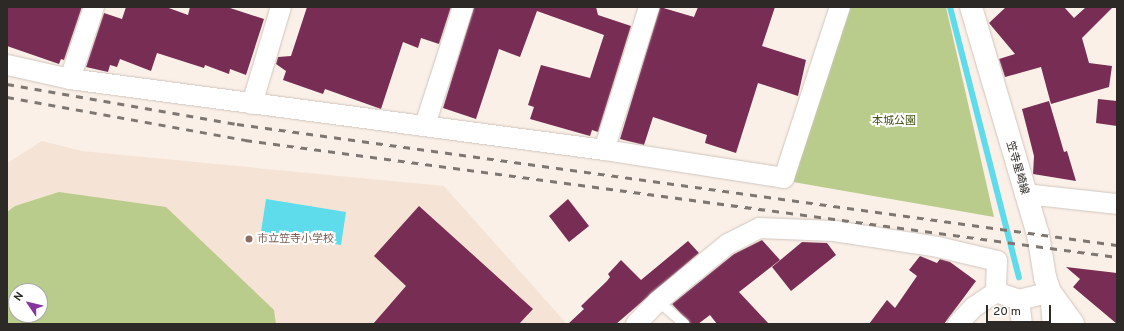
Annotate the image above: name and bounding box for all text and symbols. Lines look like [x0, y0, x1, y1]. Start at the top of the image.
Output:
park label: 本城公園 [872, 114, 916, 128]
street label: 笠寺星崎線 [1003, 140, 1031, 196]
place label: 市立笠寺小学校 [257, 232, 334, 246]
marker: 市立笠寺小学校 [244, 234, 254, 244]
north arrow [8, 283, 48, 323]
text: N [11, 289, 27, 304]
scale bar [988, 297, 1053, 323]
text: 20 m [993, 304, 1021, 320]

